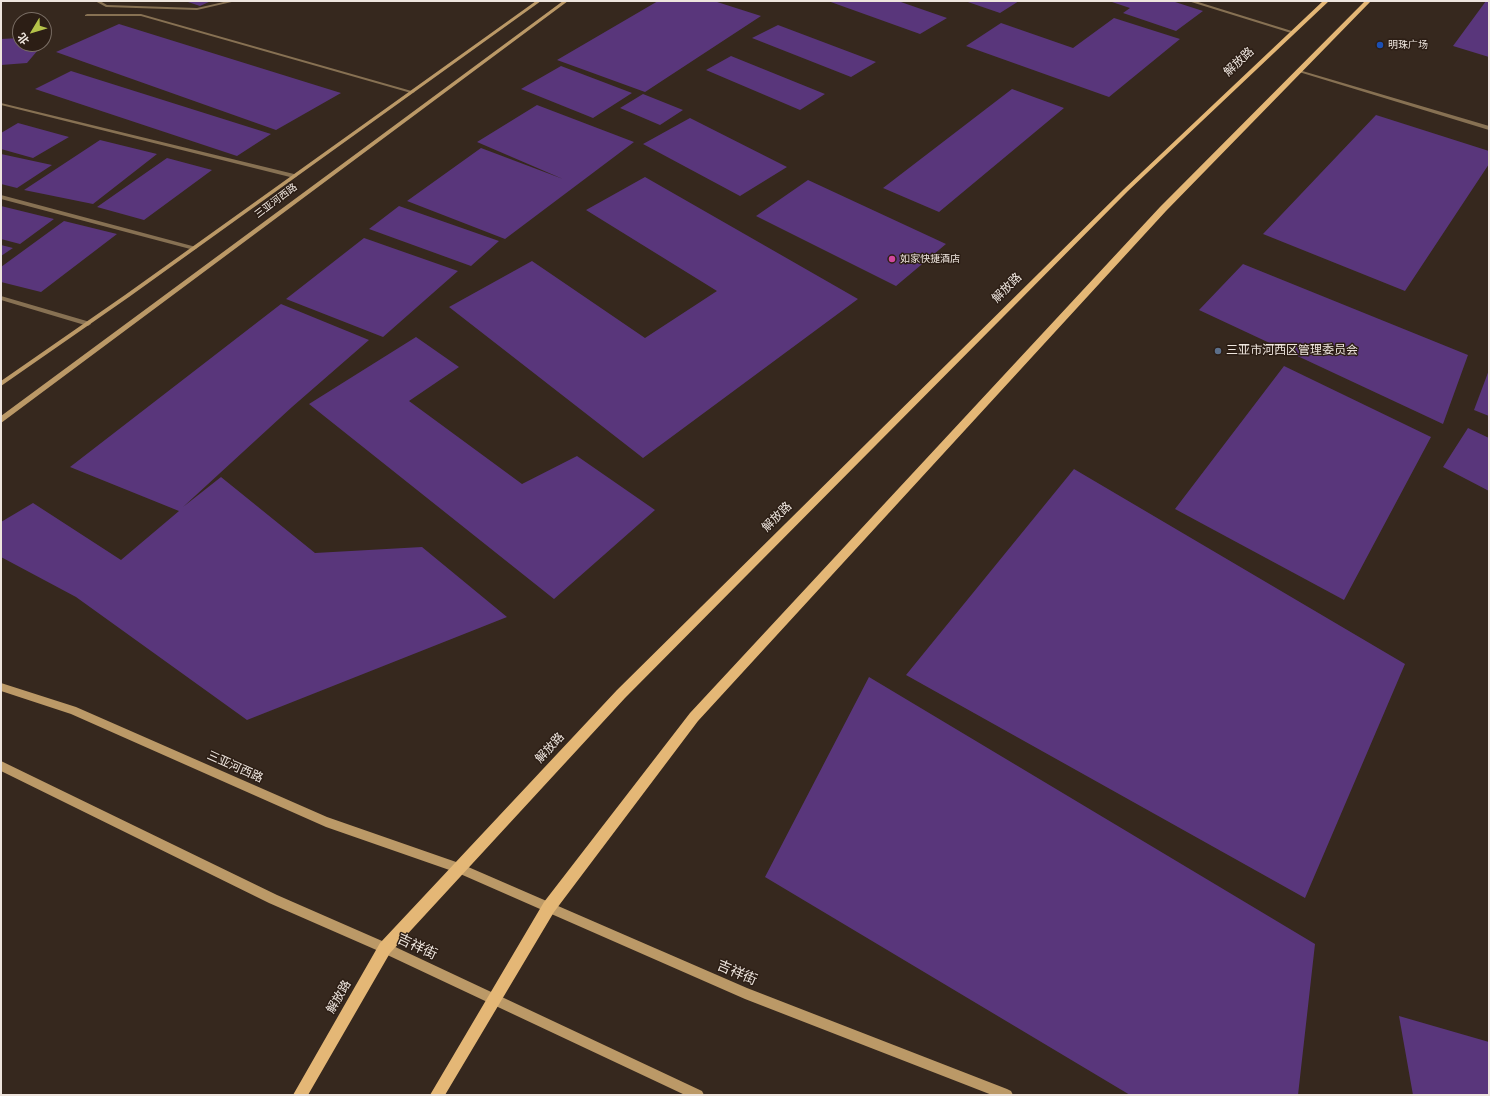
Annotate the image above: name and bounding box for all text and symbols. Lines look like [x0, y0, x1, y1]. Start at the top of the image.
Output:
north arrow [12, 12, 52, 52]
text: 北 [14, 30, 32, 47]
place label: 明珠广场 [1388, 39, 1428, 51]
marker: 明珠广场 [1375, 40, 1385, 50]
street label: 解放路 [1221, 44, 1257, 80]
street label: 三亚河西路 [252, 181, 300, 221]
place label: 如家快捷酒店 [900, 253, 960, 265]
marker: 如家快捷酒店 [887, 254, 897, 264]
street label: 解放路 [989, 270, 1025, 306]
place label: 三亚市河西区管理委员会 [1226, 344, 1358, 358]
marker: 三亚市河西区管理委员会 [1213, 346, 1223, 356]
street label: 解放路 [759, 499, 795, 535]
street label: 解放路 [532, 730, 568, 766]
street label: 三亚河西路 [205, 748, 265, 786]
street label: 吉祥街 [394, 931, 440, 963]
street label: 吉祥街 [714, 957, 760, 989]
street label: 解放路 [324, 978, 354, 1016]

